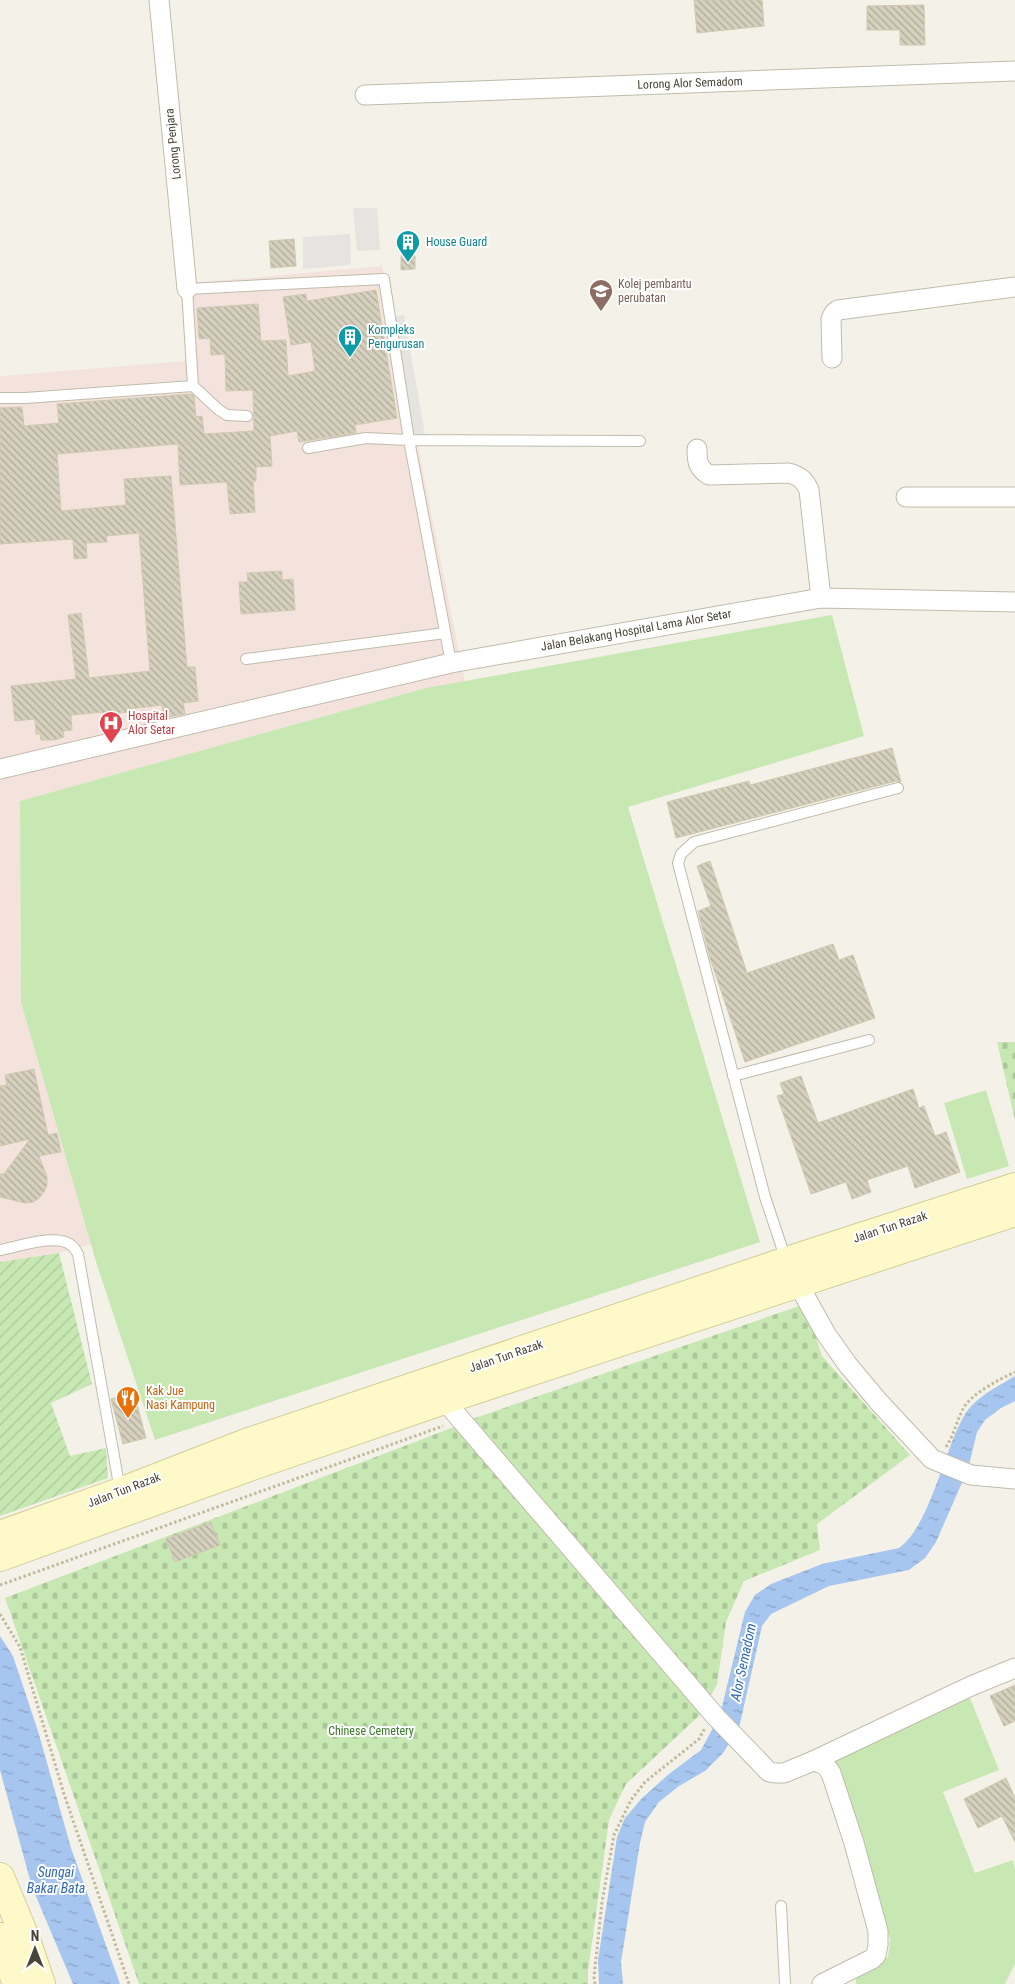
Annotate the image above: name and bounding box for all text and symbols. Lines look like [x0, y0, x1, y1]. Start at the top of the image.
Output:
street label: Lorong Alor Semadom [637, 74, 743, 92]
street label: Lorong Penjara [162, 108, 184, 180]
building icon: House Guard [395, 229, 421, 263]
place label: House Guard [426, 235, 487, 249]
place label: Kolej pembantu perubatan [618, 277, 692, 305]
school or university icon: Kolej pembantu perubatan [588, 278, 614, 312]
place label: Kompleks Pengurusan [368, 323, 424, 351]
building icon: Kompleks Pengurusan [337, 324, 363, 358]
street label: Jalan Belakang Hospital Lama Alor Setar [540, 606, 733, 654]
place label: Hospital Alor Setar [128, 709, 175, 737]
hospital icon: Hospital Alor Setar [98, 710, 124, 744]
street label: Jalan Tun Razak [851, 1208, 929, 1246]
street label: Jalan Tun Razak [467, 1337, 545, 1375]
place label: Kak Jue Nasi Kampung [146, 1384, 215, 1412]
restaurant icon: Kak Jue Nasi Kampung [115, 1385, 141, 1419]
street label: Jalan Tun Razak [86, 1469, 163, 1510]
water label: Alor Semadom [727, 1622, 759, 1703]
park label: Chinese Cemetery [328, 1724, 414, 1738]
water label: Sungai Bakar Bata [27, 1864, 85, 1896]
north arrow [10, 1924, 60, 1974]
text: N [31, 1928, 39, 1944]

